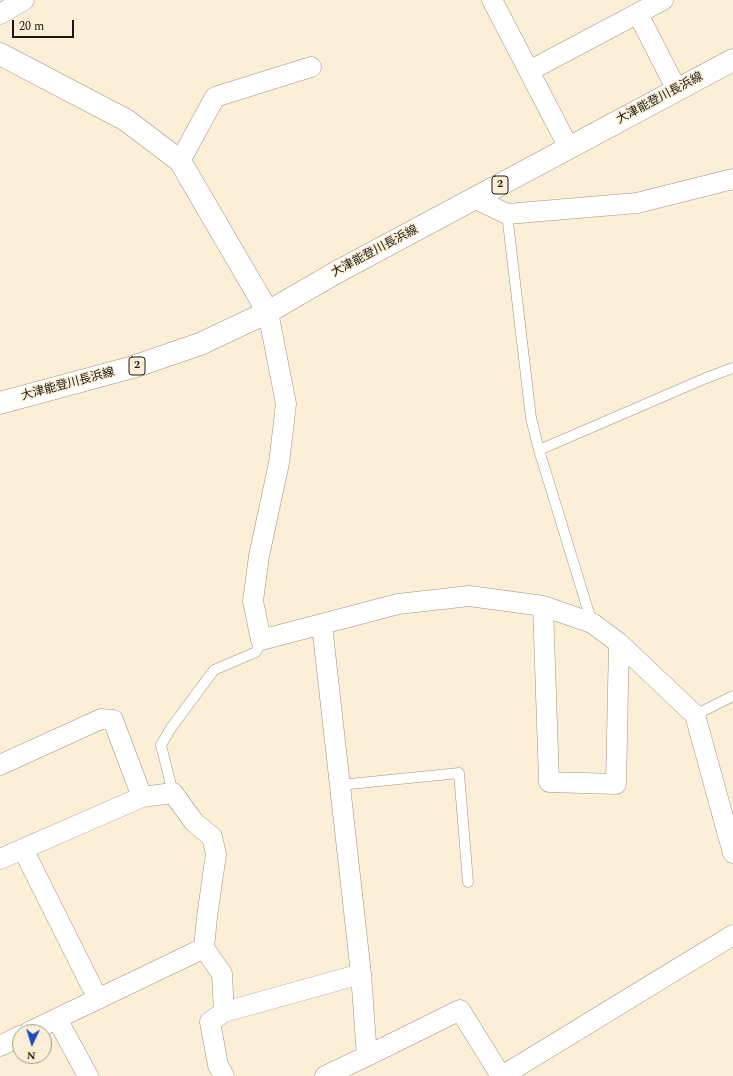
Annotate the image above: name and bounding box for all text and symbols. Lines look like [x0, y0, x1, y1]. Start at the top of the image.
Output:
scale bar [14, 12, 76, 38]
text: 20 m [19, 17, 44, 36]
street label: 大津能登川長浜線 [614, 70, 706, 128]
road number: 2 [492, 176, 508, 194]
street label: 大津能登川長浜線 [329, 223, 421, 281]
road number: 2 [129, 357, 145, 375]
street label: 大津能登川長浜線 [20, 366, 116, 404]
north arrow [12, 1024, 52, 1064]
text: N [26, 1047, 36, 1064]

